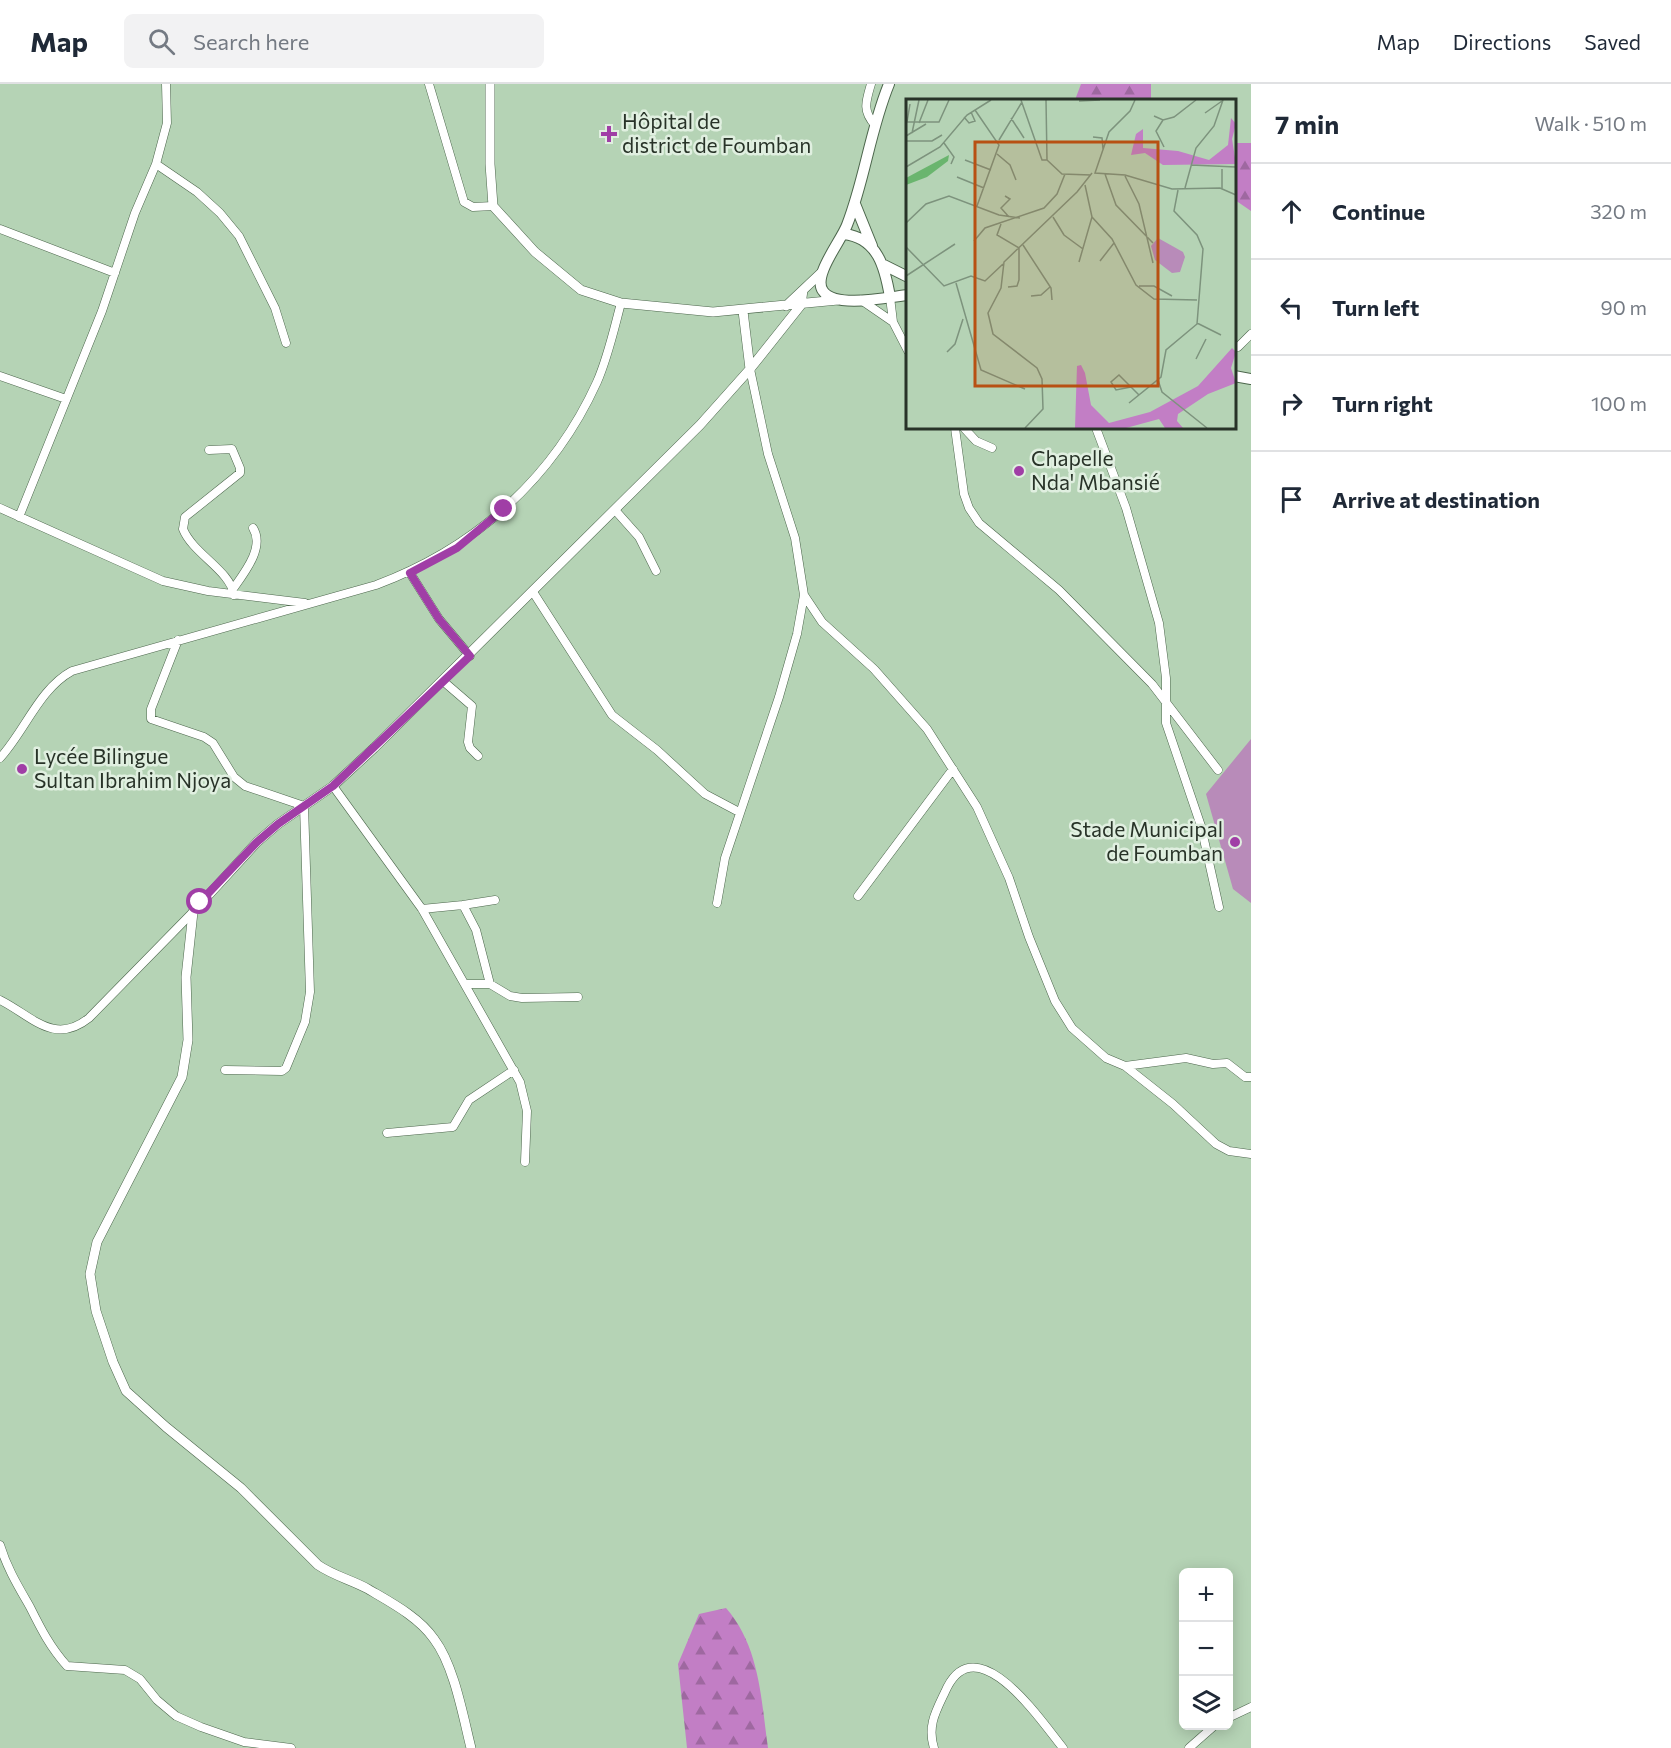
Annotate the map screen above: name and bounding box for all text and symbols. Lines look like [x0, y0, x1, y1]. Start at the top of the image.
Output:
search box [124, 14, 544, 68]
text: Map [30, 24, 88, 58]
icon: search [145, 25, 178, 58]
text: Search here [193, 28, 309, 55]
text: Map [1377, 29, 1420, 54]
text: Directions [1453, 29, 1551, 54]
text: Saved [1584, 29, 1641, 54]
inset map [906, 99, 1236, 429]
place label: Hôpital de district de Foumban [622, 108, 811, 157]
text: 7 min [1275, 108, 1339, 139]
text: Walk · 510 m [1535, 111, 1647, 135]
marker: Hôpital de district de Foumban [600, 125, 618, 143]
icon: ahead [1275, 195, 1308, 228]
text: Continue [1332, 198, 1425, 225]
text: 320 m [1590, 199, 1647, 223]
icon: left [1275, 291, 1308, 324]
text: Turn left [1332, 294, 1419, 321]
text: 90 m [1601, 295, 1647, 319]
icon: right [1275, 387, 1308, 420]
text: Turn right [1332, 390, 1433, 417]
text: 100 m [1591, 391, 1647, 415]
place label: Chapelle Nda' Mbansié [1031, 445, 1160, 494]
marker: Chapelle Nda' Mbansié [1012, 464, 1026, 478]
icon: arrive [1275, 483, 1308, 516]
text: Arrive at destination [1332, 486, 1540, 513]
route end [490, 495, 516, 521]
place label: Lycée Bilingue Sultan Ibrahim Njoya [34, 743, 231, 792]
marker: Lycée Bilingue Sultan Ibrahim Njoya [15, 762, 29, 776]
place label: Stade Municipal de Foumban [1070, 816, 1223, 865]
marker: Stade Municipal de Foumban [1228, 835, 1242, 849]
route start [186, 888, 212, 914]
map controls [1179, 1568, 1233, 1730]
button: + [1179, 1568, 1233, 1622]
button: − [1179, 1622, 1233, 1676]
button: layers [1179, 1676, 1233, 1730]

